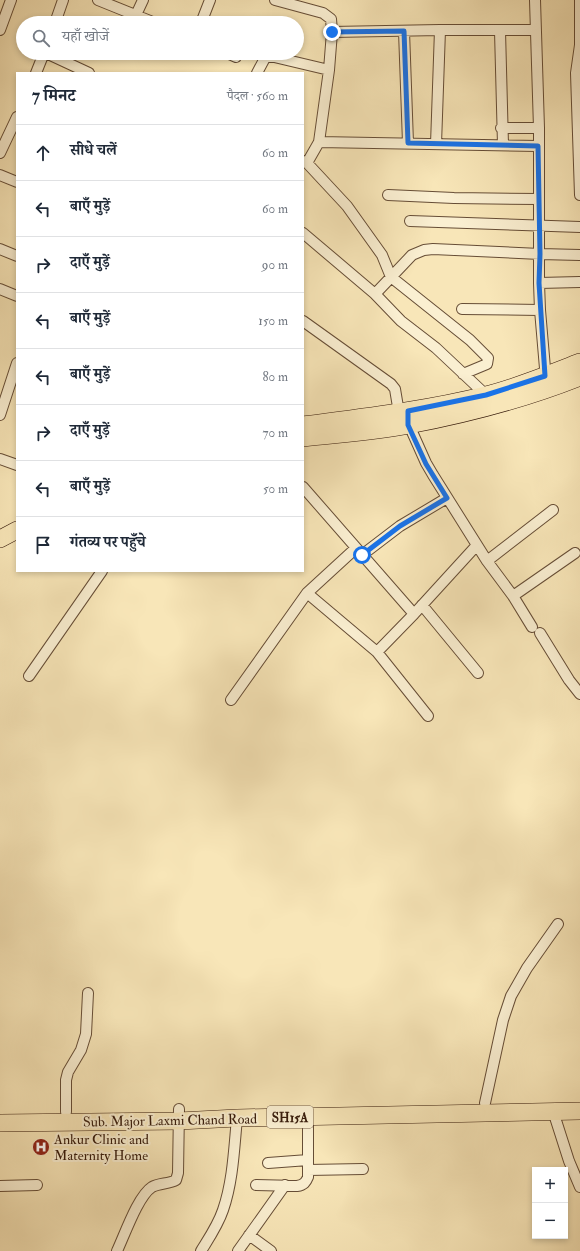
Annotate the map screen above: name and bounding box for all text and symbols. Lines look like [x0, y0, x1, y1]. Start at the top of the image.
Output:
search box [16, 16, 304, 60]
route end [323, 23, 341, 41]
icon: search [30, 27, 52, 49]
text: यहाँ खोजें [62, 27, 109, 46]
text: 7 मिनट [32, 85, 76, 106]
text: पैदल · 560 m [227, 88, 288, 104]
text: सीधे चलें [70, 141, 117, 160]
icon: ahead [32, 142, 54, 164]
text: 60 m [262, 145, 288, 161]
text: बाएँ मुड़ें [70, 197, 110, 216]
icon: left [32, 198, 54, 220]
text: 60 m [262, 201, 288, 217]
text: दाएँ मुड़ें [70, 253, 110, 272]
icon: right [32, 254, 54, 276]
text: 90 m [262, 257, 288, 273]
text: बाएँ मुड़ें [70, 309, 110, 328]
icon: left [32, 310, 54, 332]
text: 150 m [258, 313, 288, 329]
text: बाएँ मुड़ें [70, 365, 110, 384]
icon: left [32, 366, 54, 388]
text: 80 m [262, 369, 288, 385]
text: दाएँ मुड़ें [70, 421, 110, 440]
icon: right [32, 422, 54, 444]
text: 70 m [263, 425, 288, 441]
text: बाएँ मुड़ें [70, 477, 110, 496]
icon: left [32, 478, 54, 500]
text: 50 m [263, 481, 288, 497]
text: गंतव्य पर पहुँचे [70, 533, 146, 552]
icon: arrive [32, 534, 54, 556]
route start [353, 546, 371, 564]
road number: SH15A [267, 1106, 313, 1128]
street label: Sub. Major Laxmi Chand Road [83, 1110, 257, 1131]
place label: Ankur Clinic and Maternity Home [53, 1131, 149, 1165]
hospital icon: Ankur Clinic and Maternity Home [31, 1137, 51, 1157]
map controls [532, 1167, 568, 1239]
button: + [532, 1167, 568, 1203]
button: − [532, 1203, 568, 1239]

